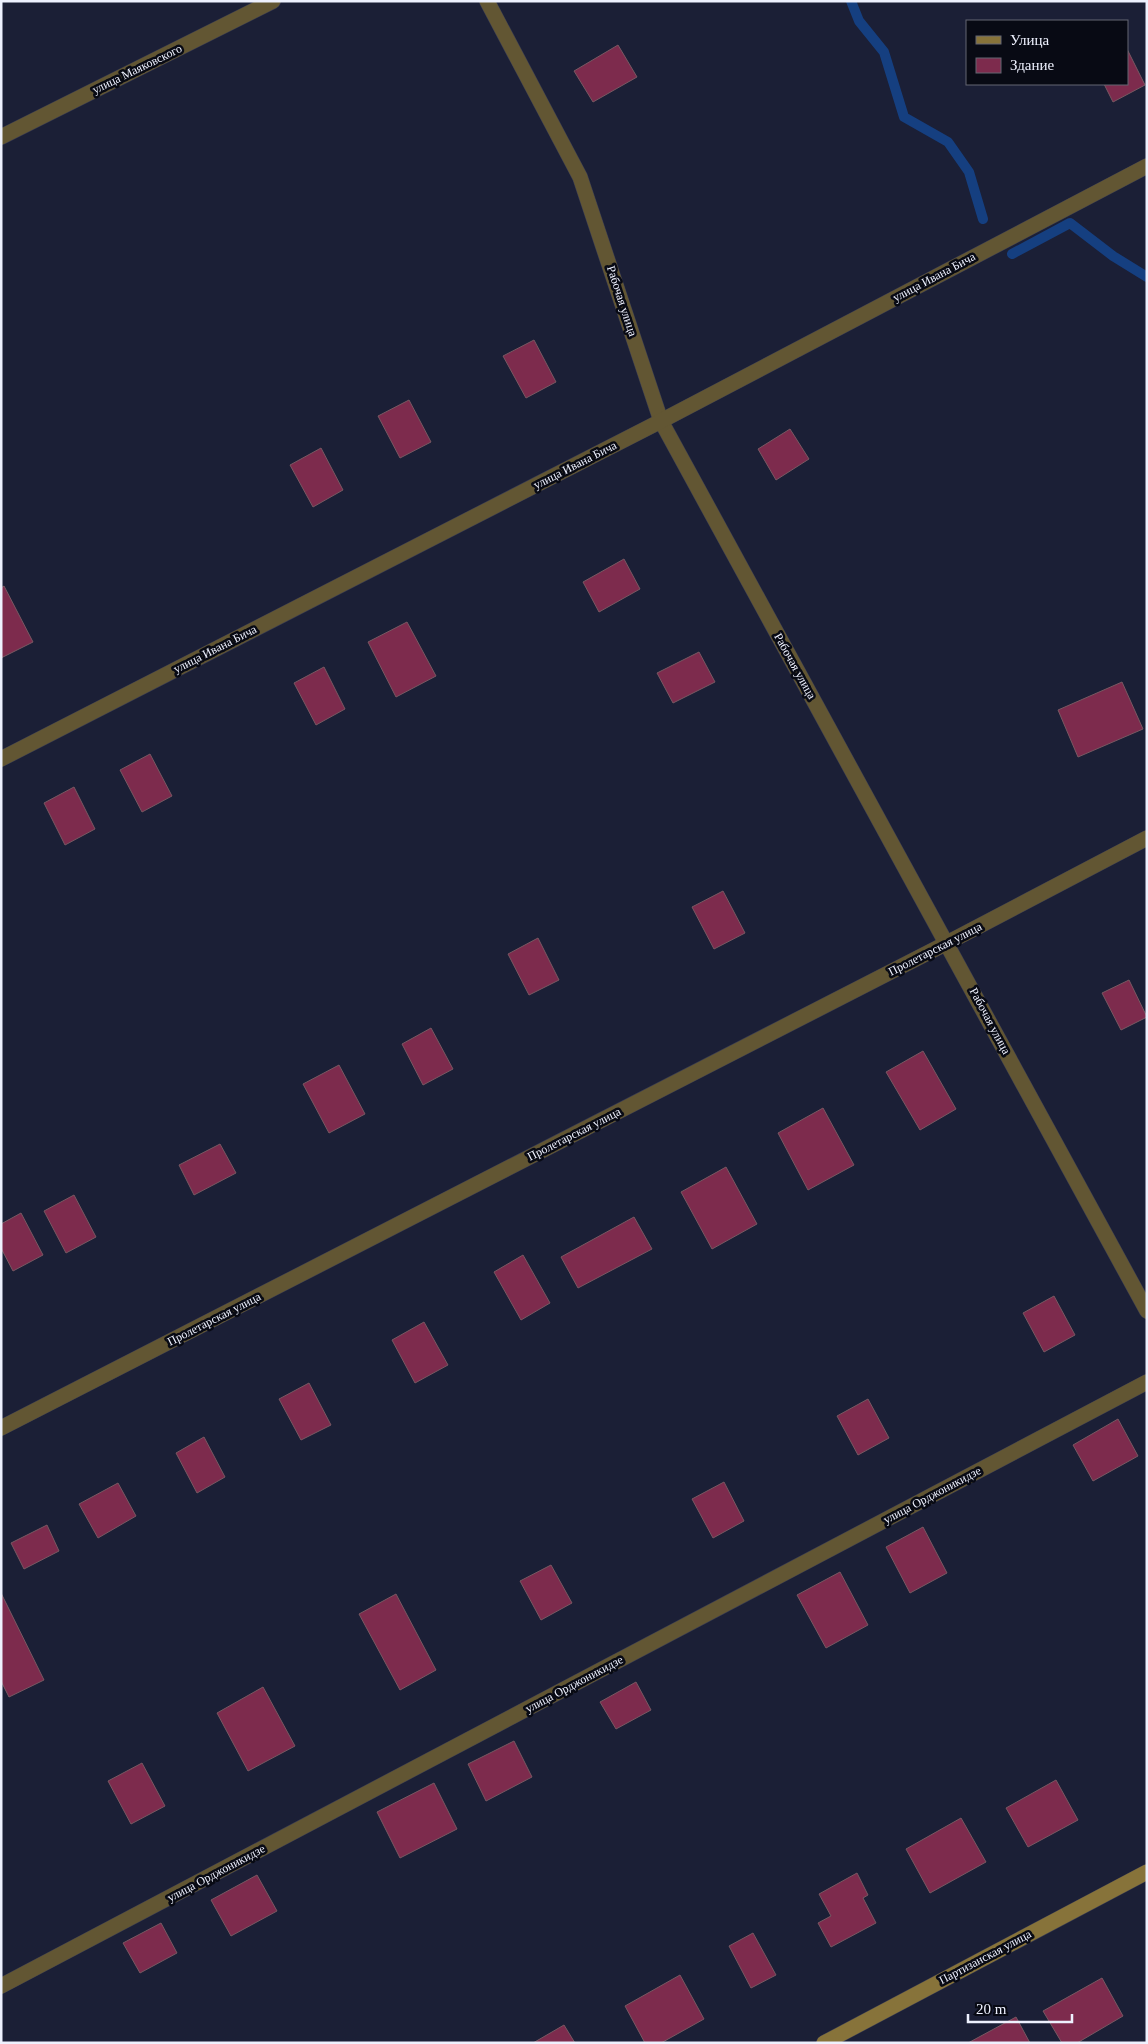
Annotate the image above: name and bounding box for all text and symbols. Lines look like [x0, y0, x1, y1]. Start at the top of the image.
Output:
legend [966, 20, 1128, 85]
text: Улица [1010, 32, 1049, 48]
street label: улица Маяковского [90, 41, 184, 97]
text: Здание [1010, 57, 1054, 73]
street label: улица Ивана Бича [890, 249, 978, 305]
street label: Рабочая улица [604, 264, 640, 339]
street label: улица Ивана Бича [531, 438, 620, 492]
street label: улица Ивана Бича [171, 622, 260, 676]
street label: Рабочая улица [771, 631, 819, 702]
street label: Пролетарская улица [886, 919, 985, 979]
street label: Рабочая улица [967, 985, 1014, 1057]
street label: Пролетарская улица [525, 1104, 624, 1164]
street label: Пролетарская улица [165, 1289, 264, 1349]
street label: улица Орджоникидзе [881, 1463, 983, 1527]
street label: улица Орджоникидзе [523, 1652, 625, 1716]
street label: улица Орджоникидзе [165, 1841, 267, 1905]
street label: Партизанская улица [936, 1926, 1034, 1987]
scale bar [968, 1992, 1072, 2024]
text: 20 m [976, 2001, 1007, 2017]

